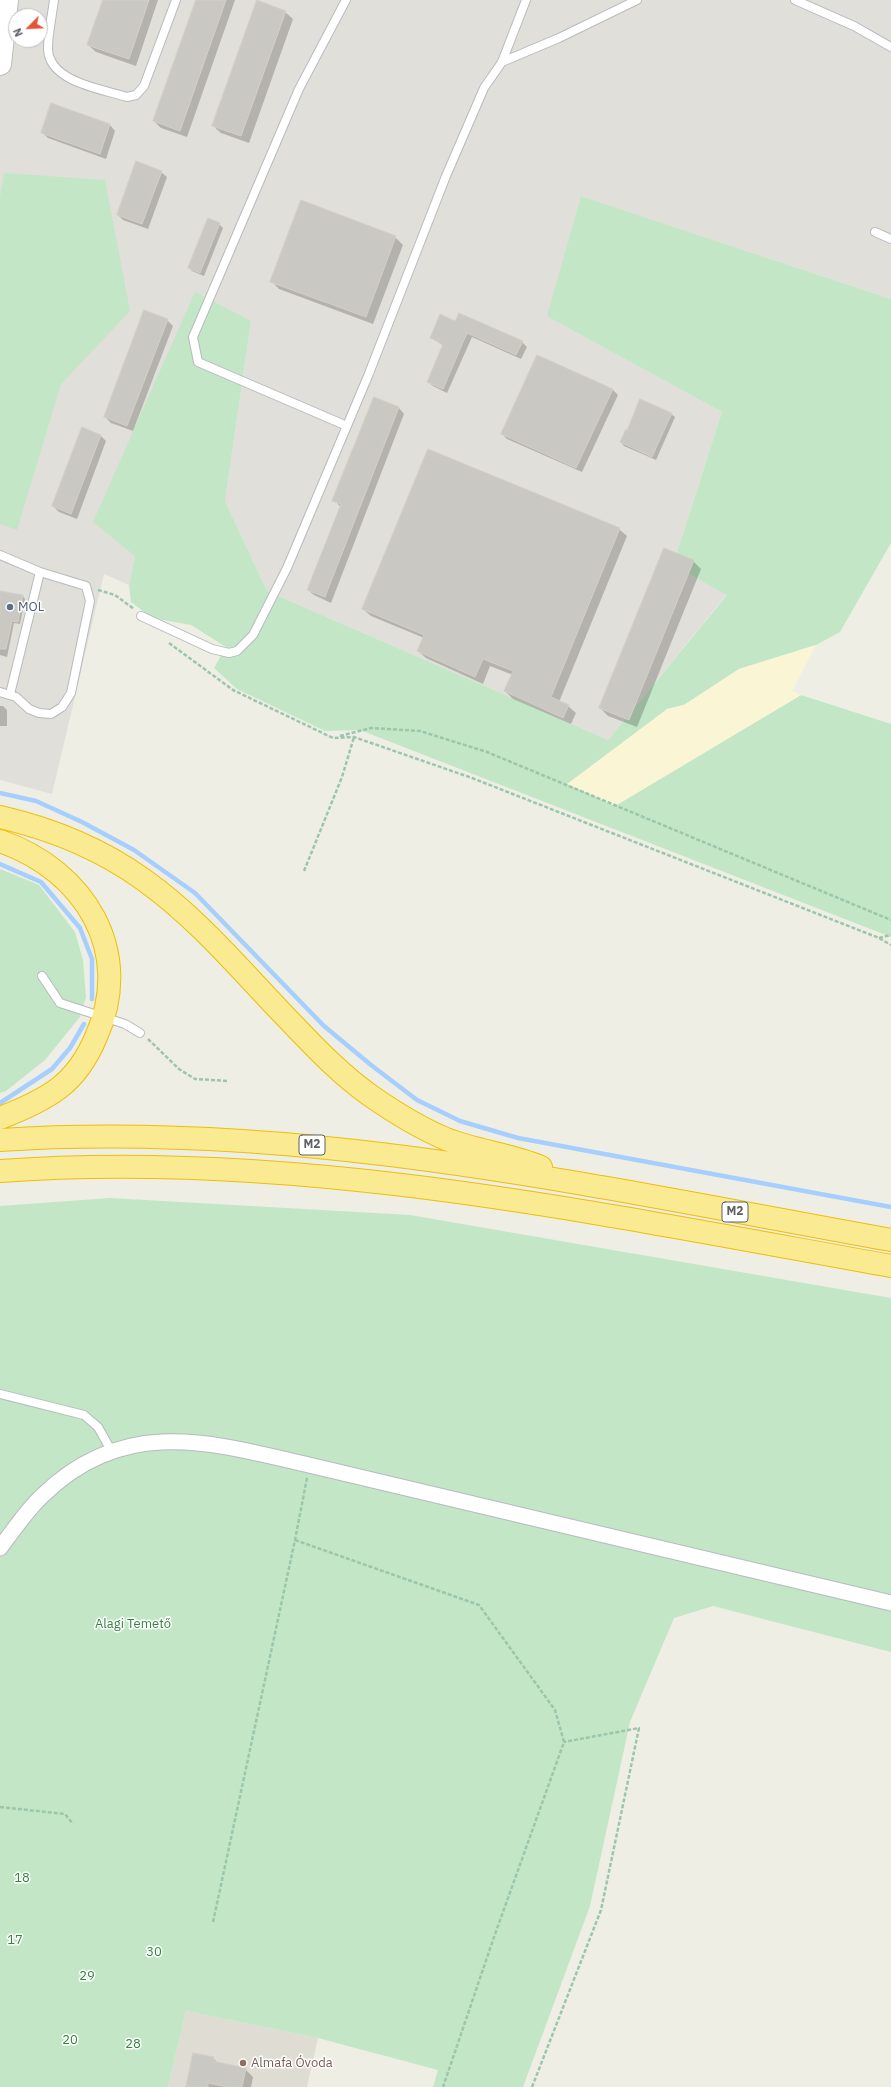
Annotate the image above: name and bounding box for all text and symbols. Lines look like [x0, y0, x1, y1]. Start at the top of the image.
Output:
north arrow [8, 8, 48, 48]
text: N [10, 26, 26, 39]
place label: MOL [18, 599, 44, 615]
marker: MOL [5, 602, 15, 612]
road number: M2 [299, 1135, 325, 1155]
road number: M2 [722, 1202, 748, 1222]
park label: Alagi Temető [95, 1616, 171, 1632]
park label: 18 [14, 1870, 30, 1886]
park label: 17 [7, 1932, 23, 1948]
park label: 30 [146, 1944, 162, 1960]
park label: 29 [79, 1968, 95, 1984]
park label: 20 [62, 2032, 78, 2048]
park label: 28 [125, 2036, 141, 2052]
place label: Almafa Óvoda [251, 2055, 333, 2071]
marker: Almafa Óvoda [238, 2058, 248, 2068]

